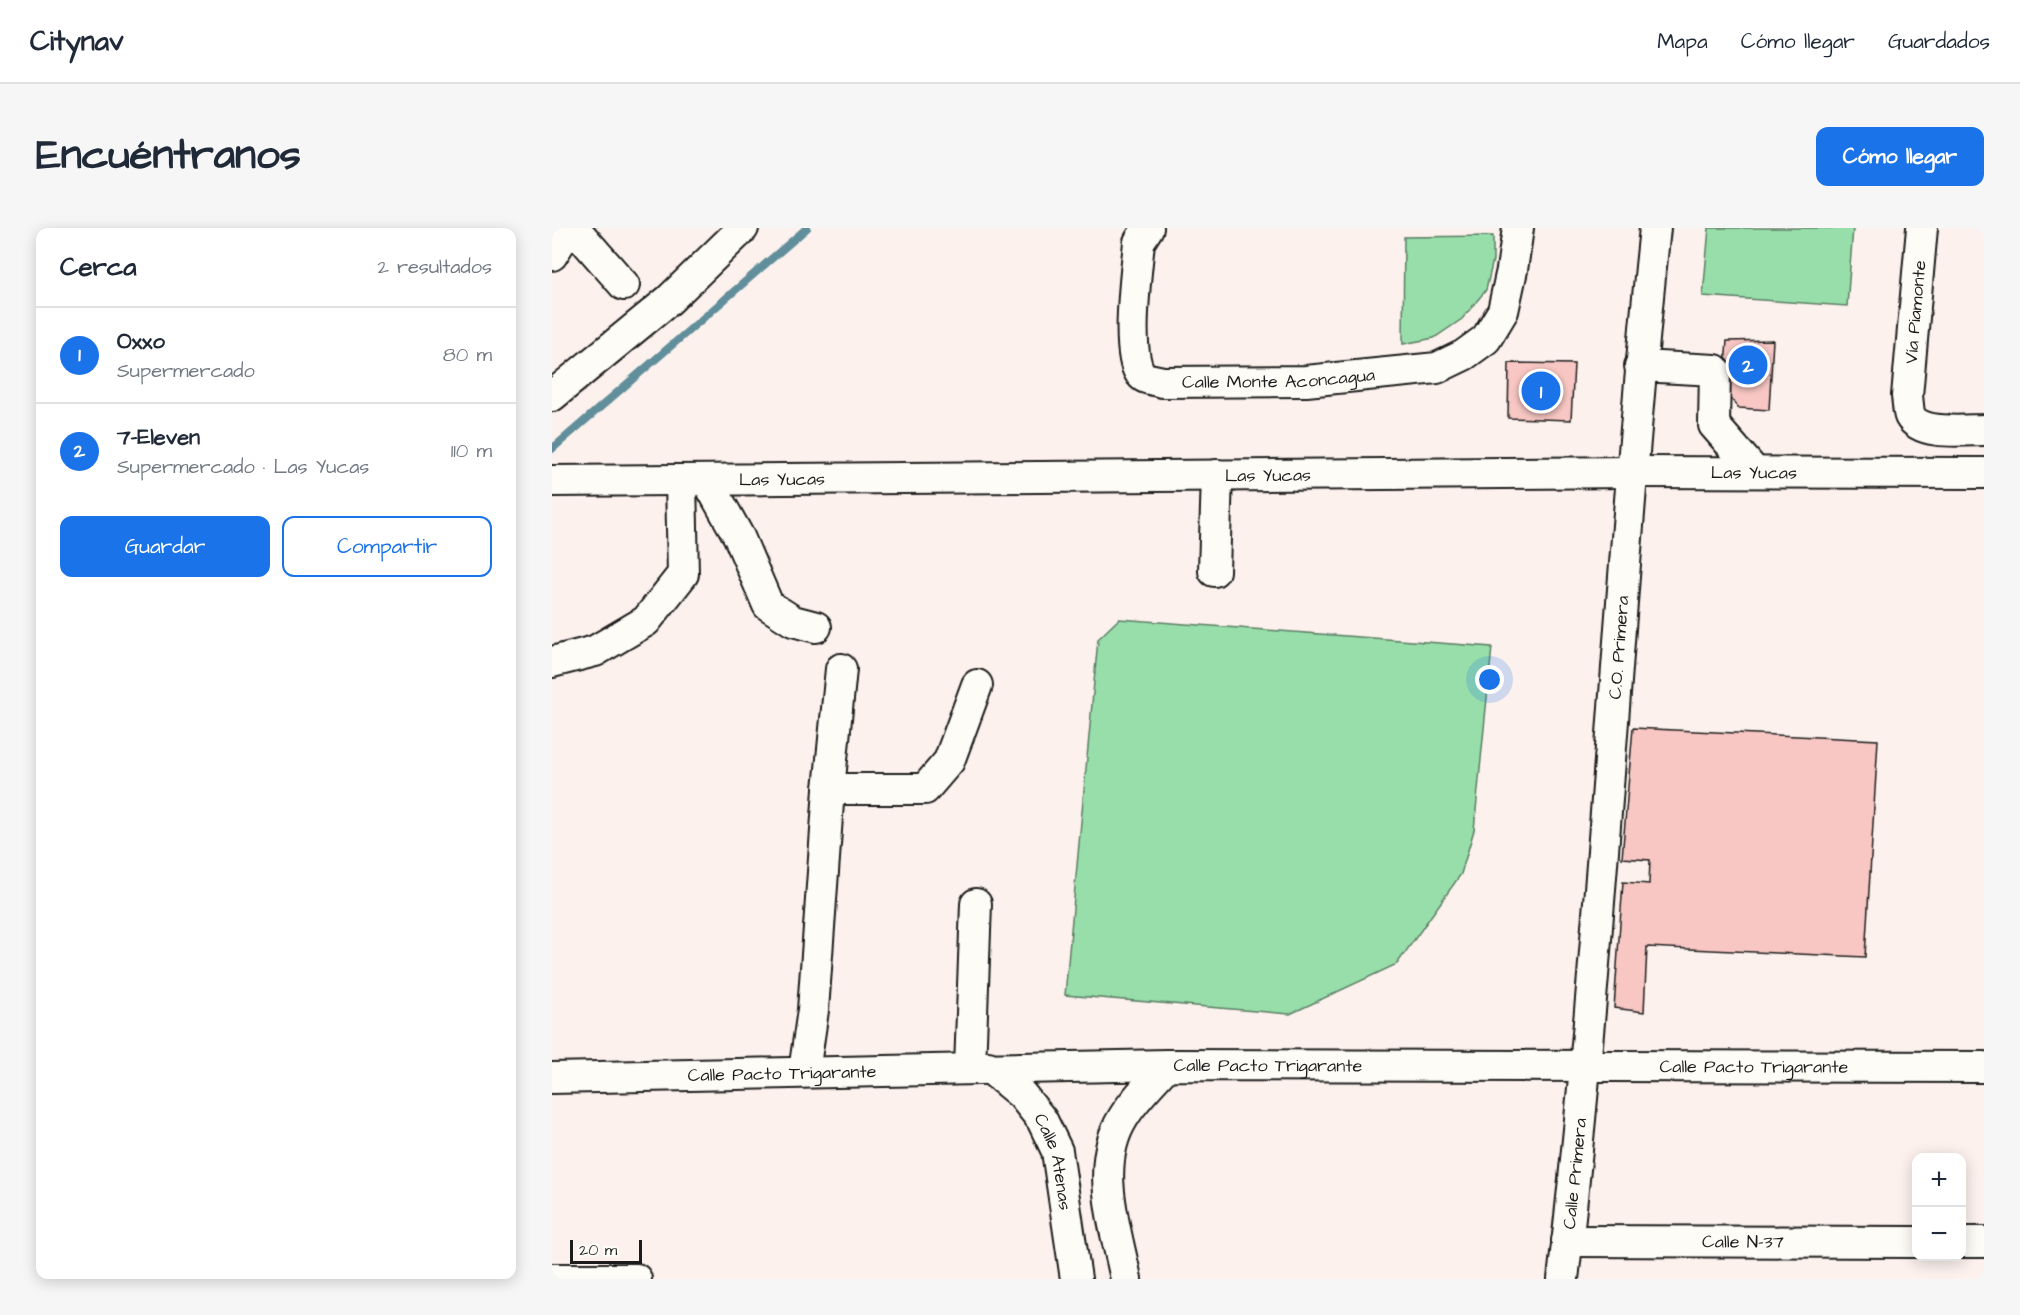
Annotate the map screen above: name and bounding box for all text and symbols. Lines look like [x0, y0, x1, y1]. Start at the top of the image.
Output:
text: Citynav [30, 22, 124, 61]
text: Mapa [1657, 27, 1708, 56]
text: Cómo llegar [1741, 27, 1855, 56]
text: Guardados [1888, 27, 1990, 56]
text: Encuéntranos [36, 127, 301, 185]
button: Cómo llegar [1816, 127, 1984, 186]
text: Cerca [60, 249, 137, 285]
text: 2 resultados [378, 253, 492, 281]
street label: Vía Piamonte [1899, 259, 1933, 365]
text: Oxxo [117, 326, 165, 357]
text: 1 [78, 341, 81, 369]
text: 80 m [443, 341, 492, 369]
pin: 2 [1728, 342, 1768, 388]
text: Supermercado [117, 357, 255, 385]
street label: Calle Monte Aconcagua [1182, 362, 1376, 395]
pin: 1 [1522, 368, 1560, 414]
text: 7-Eleven [117, 422, 200, 453]
text: 2 [74, 437, 85, 465]
text: 110 m [451, 437, 492, 465]
text: Supermercado · Las Yucas [117, 453, 369, 481]
street label: Las Yucas [1711, 460, 1797, 485]
street label: Las Yucas [1225, 463, 1311, 488]
street label: Las Yucas [739, 467, 825, 492]
button: Guardar [60, 516, 270, 577]
button: Compartir [282, 516, 492, 577]
street label: C.O. Primera [1603, 595, 1635, 700]
your location [1475, 665, 1504, 694]
street label: Calle Pacto Trigarante [1173, 1053, 1363, 1079]
street label: Calle Pacto Trigarante [1659, 1054, 1849, 1081]
street label: Calle Pacto Trigarante [687, 1059, 877, 1088]
street label: Calle Atenas [1028, 1109, 1078, 1212]
street label: Calle Primera [1557, 1117, 1593, 1231]
map controls [1912, 1153, 1966, 1261]
button: + [1912, 1153, 1966, 1207]
button: − [1912, 1207, 1966, 1261]
street label: Calle N-37 [1702, 1229, 1784, 1255]
scale bar [570, 1237, 642, 1264]
text: 20 m [579, 1239, 617, 1261]

